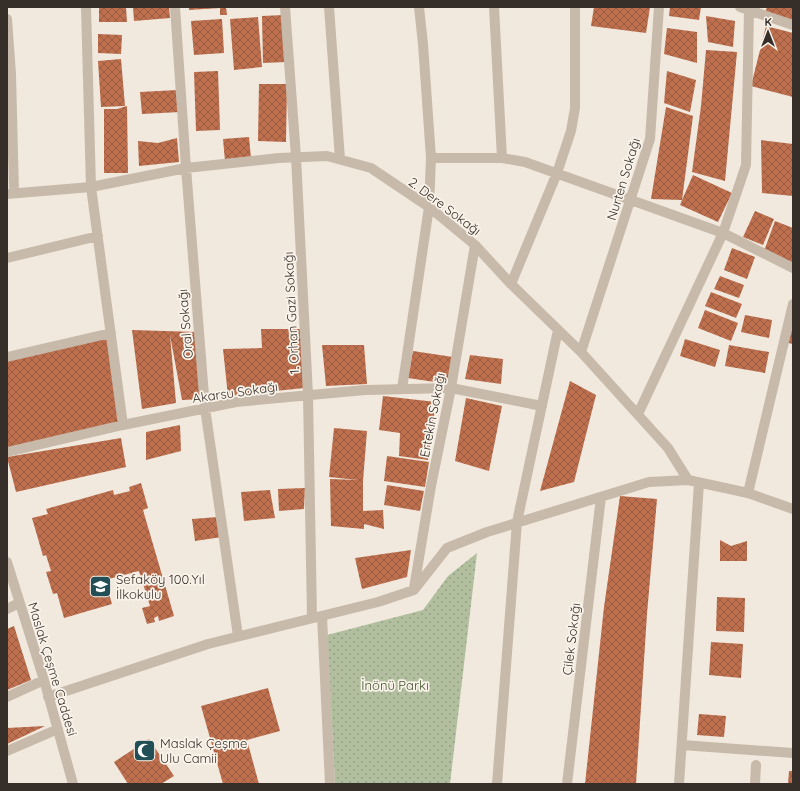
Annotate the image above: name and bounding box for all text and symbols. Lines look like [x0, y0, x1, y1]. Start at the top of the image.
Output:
north arrow [748, 12, 788, 52]
text: K [764, 15, 772, 29]
street label: Nurten Sokağı [603, 136, 643, 222]
street label: 2. Dere Sokağı [406, 174, 484, 238]
street label: 1. Orhan Gazi Sokağı [280, 251, 302, 375]
street label: Oral Sokağı [174, 288, 196, 360]
street label: Ertekin Sokağı [416, 371, 448, 459]
street label: Akarsu Sokağı [191, 378, 279, 406]
place label: Sefaköy 100.Yıl İlkokulu [116, 571, 205, 602]
school or university icon: Sefaköy 100.Yıl İlkokulu [88, 573, 114, 599]
street label: Maslak Çeşme Caddesi [25, 600, 81, 738]
street label: Çilek Sokağı [559, 602, 583, 676]
park label: İnönü Parkı [361, 677, 429, 693]
place label: Maslak Çeşme Ulu Camii [160, 735, 247, 766]
mosque icon: Maslak Çeşme Ulu Camii [131, 737, 157, 763]

